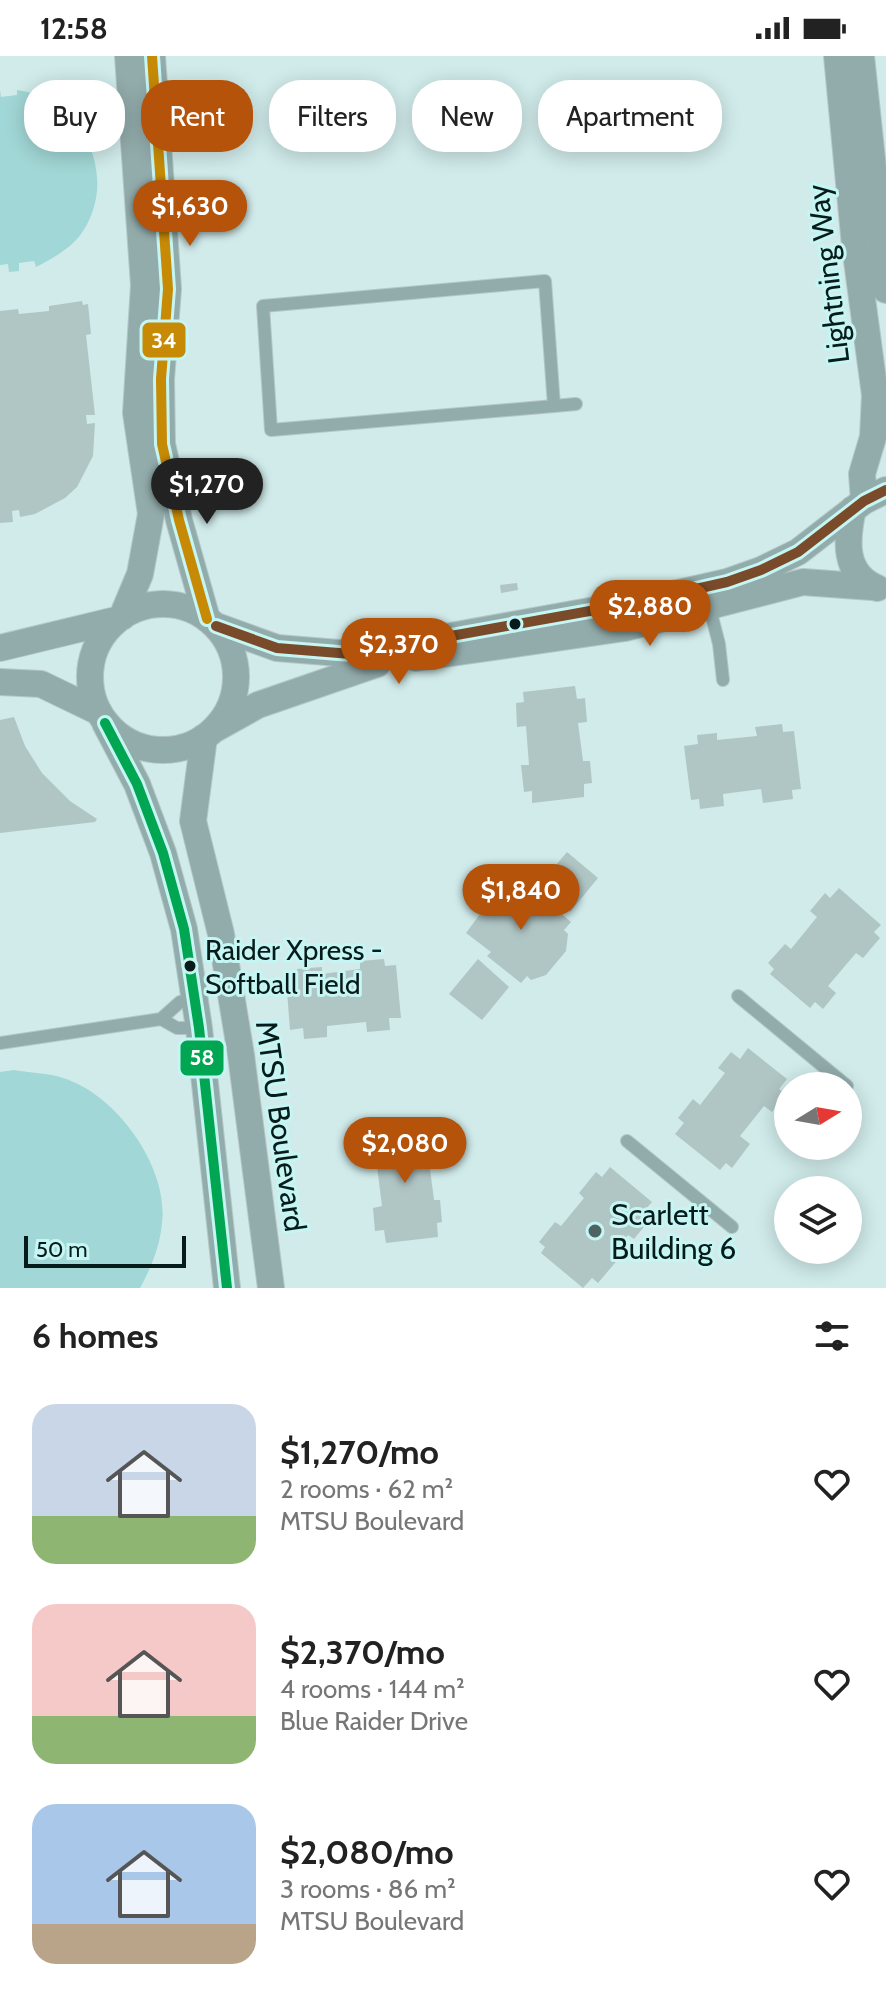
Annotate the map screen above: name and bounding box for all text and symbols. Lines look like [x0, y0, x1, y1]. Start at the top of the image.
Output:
text: 12:58 [40, 10, 108, 47]
chip: Buy [24, 80, 125, 152]
chip: Rent [141, 80, 253, 152]
chip: Filters [269, 80, 396, 152]
chip: New [412, 80, 522, 152]
chip: Apartment [538, 80, 722, 152]
pin: $1,630 [125, 180, 255, 248]
street label: Lightning Way [799, 182, 857, 366]
text: $1,630 [151, 190, 229, 222]
line badge: 34 [141, 321, 187, 359]
text: 34 [151, 327, 177, 354]
pin: $1,270 [142, 458, 272, 526]
text: $1,270 [169, 468, 245, 500]
pin: $2,880 [585, 580, 715, 648]
text: $2,880 [608, 590, 692, 622]
unlabelled marker [507, 616, 523, 632]
pin: $2,370 [334, 618, 464, 686]
text: $2,370 [359, 628, 439, 660]
pin: $1,840 [456, 864, 586, 932]
text: $1,840 [481, 874, 561, 906]
place label: Raider Xpress - Softball Field [205, 933, 383, 1001]
marker: Raider Xpress - Softball Field [182, 958, 198, 974]
street label: MTSU Boulevard [248, 1018, 314, 1234]
line badge: 58 [179, 1039, 225, 1077]
text: 58 [189, 1044, 215, 1071]
north arrow [774, 1072, 862, 1160]
map controls [774, 1072, 862, 1264]
pin: $2,080 [340, 1117, 470, 1185]
text: $2,080 [361, 1127, 449, 1159]
button: layers [774, 1176, 862, 1264]
place label: Scarlett Building 6 [611, 1196, 736, 1267]
marker: Scarlett Building 6 [586, 1222, 604, 1240]
scale bar [24, 1232, 186, 1268]
text: 50 m [36, 1236, 88, 1263]
icon: filters [810, 1314, 854, 1358]
text: 6 homes [32, 1315, 158, 1357]
text: $1,270/mo [280, 1431, 439, 1473]
icon: home [96, 1436, 192, 1532]
icon: heart [810, 1462, 854, 1506]
text: 2 rooms · 62 m² [280, 1473, 453, 1505]
text: MTSU Boulevard [280, 1505, 464, 1537]
text: $2,370/mo [280, 1631, 445, 1673]
icon: home [96, 1636, 192, 1732]
icon: heart [810, 1662, 854, 1706]
text: 4 rooms · 144 m² [280, 1673, 465, 1705]
text: Blue Raider Drive [280, 1705, 468, 1737]
text: $2,080/mo [280, 1831, 454, 1873]
icon: home [96, 1836, 192, 1932]
icon: heart [810, 1862, 854, 1906]
text: 3 rooms · 86 m² [280, 1873, 456, 1905]
text: MTSU Boulevard [280, 1905, 464, 1937]

